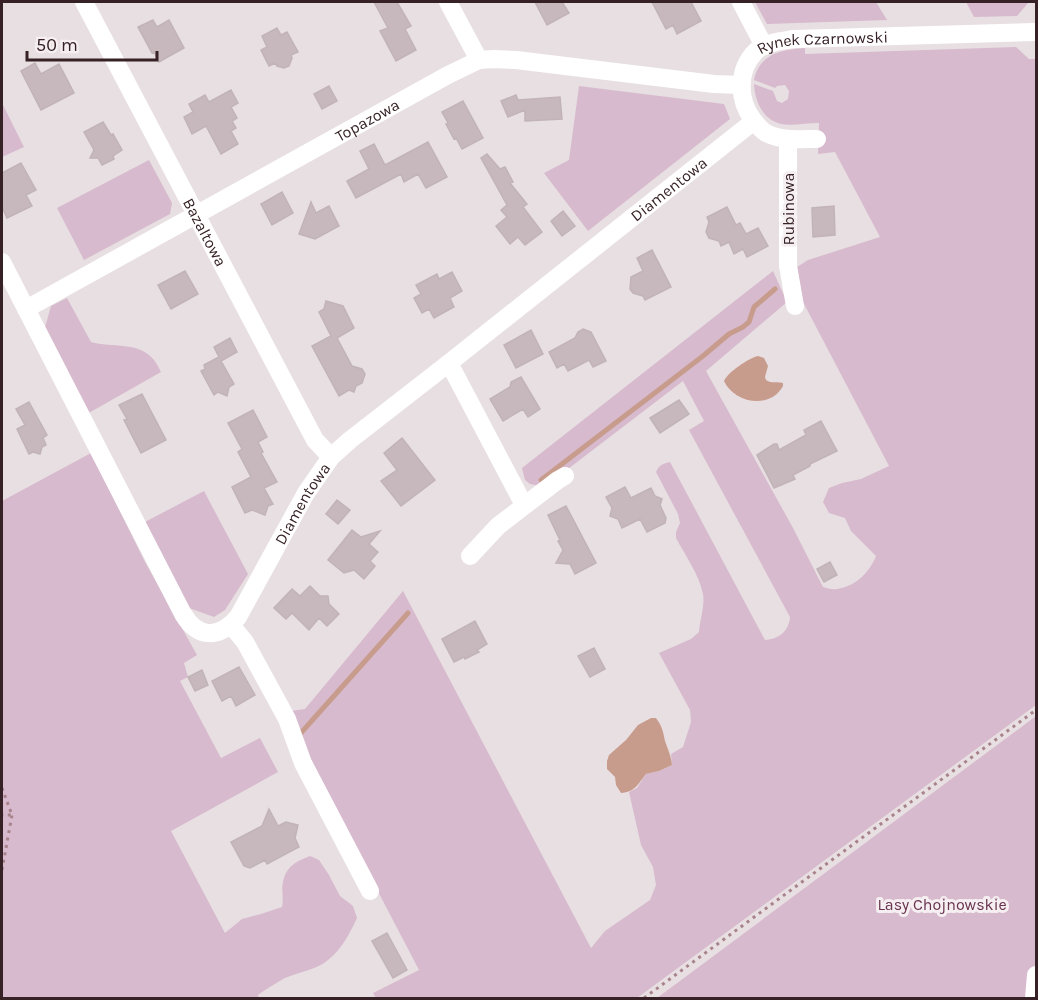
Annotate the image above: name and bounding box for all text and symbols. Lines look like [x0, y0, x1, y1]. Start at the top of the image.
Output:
scale bar [27, 24, 158, 62]
street label: Rynek Czarnowski [753, 27, 888, 58]
text: 50 m [36, 34, 78, 56]
street label: Topazowa [332, 95, 403, 146]
street label: Diamentowa [627, 153, 711, 225]
street label: Rubinowa [779, 173, 798, 245]
street label: Bazaltowa [179, 195, 231, 270]
street label: Diamentowa [271, 459, 334, 548]
park label: Lasy Chojnowskie [877, 895, 1007, 914]

